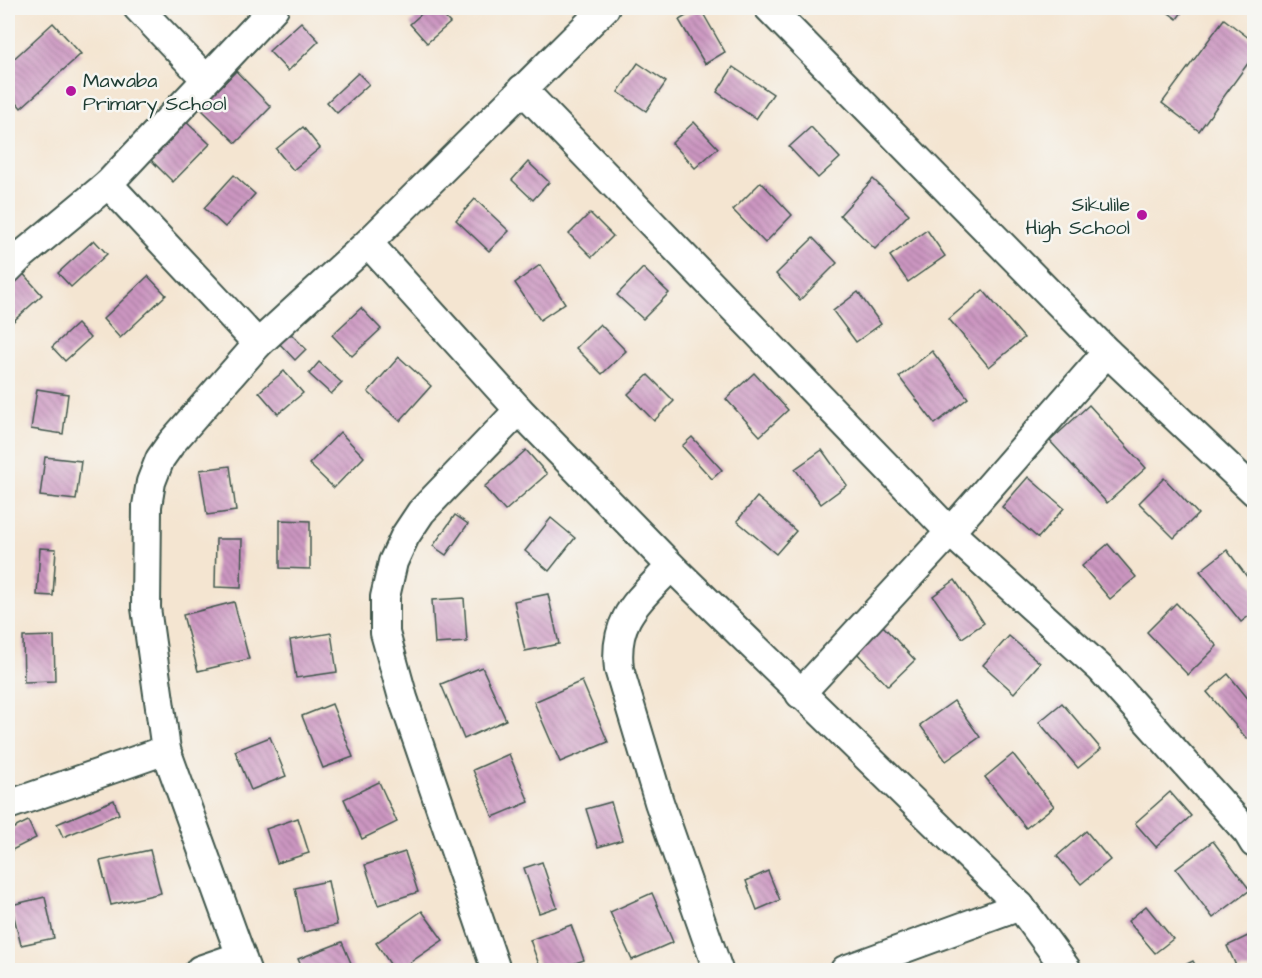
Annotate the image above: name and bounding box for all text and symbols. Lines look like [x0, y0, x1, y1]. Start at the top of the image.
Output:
place label: Mawaba Primary School [83, 67, 227, 119]
marker: Mawaba Primary School [64, 84, 78, 98]
place label: Sikulile High School [1026, 191, 1130, 243]
marker: Sikulile High School [1135, 208, 1149, 222]

